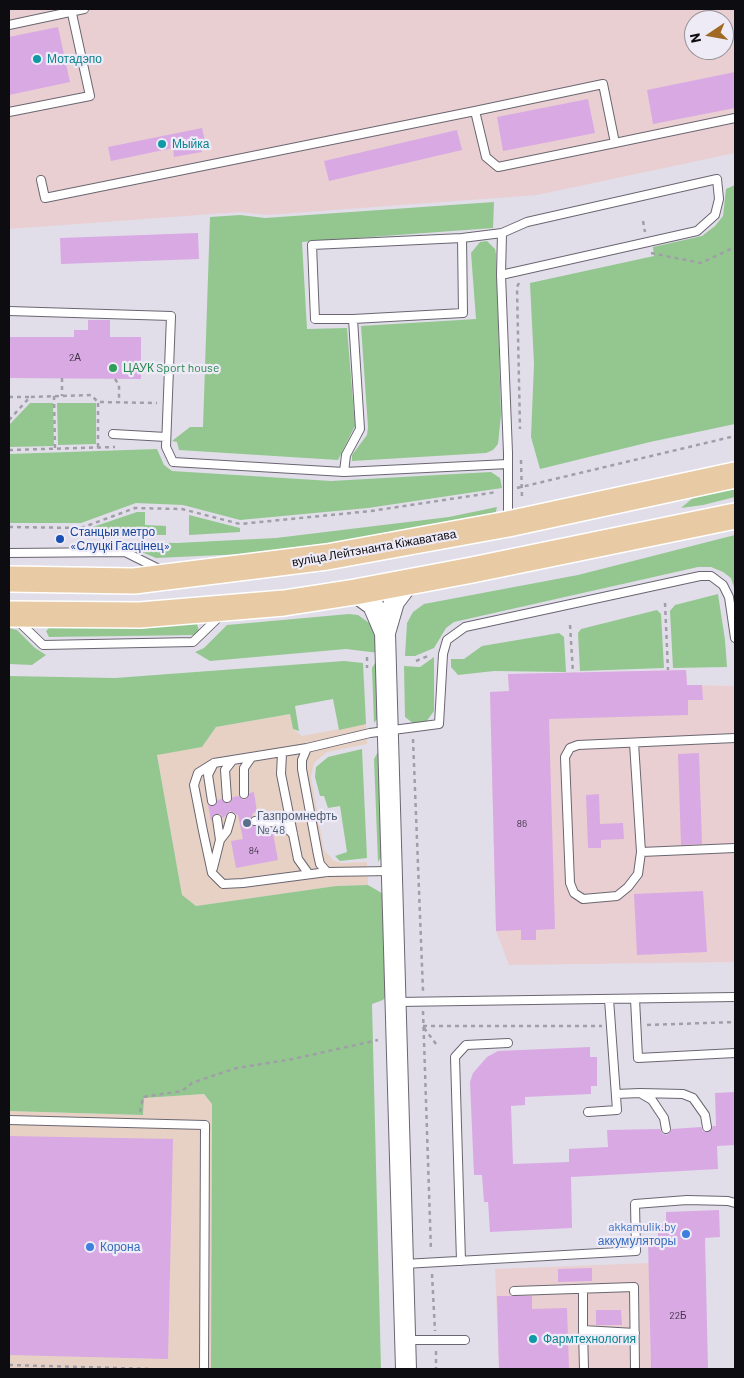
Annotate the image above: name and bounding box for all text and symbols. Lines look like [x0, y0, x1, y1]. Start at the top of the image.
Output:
north arrow [684, 10, 734, 60]
text: N [686, 32, 704, 44]
place label: Мотадэпо [47, 52, 102, 66]
marker: Мотадэпо [31, 53, 43, 65]
place label: Мыйка [172, 137, 210, 151]
marker: Мыйка [156, 138, 168, 150]
house number: 2А [69, 352, 81, 364]
place label: ЦАУК Sport house [123, 361, 219, 375]
marker: ЦАУК Sport house [107, 362, 119, 374]
place label: Станцыя метро «Слуцкі Гасцінец» [70, 525, 170, 553]
street label: вуліца Лейтэнанта Кіжаватава [291, 526, 457, 570]
marker: Станцыя метро «Слуцкі Гасцінец» [54, 533, 66, 545]
place label: Газпромнефть № 48 [257, 809, 338, 837]
marker: Газпромнефть № 48 [241, 817, 253, 829]
house number: 86 [517, 818, 527, 830]
house number: 84 [249, 845, 259, 857]
place label: akkamulik.by аккумуляторы [598, 1220, 676, 1248]
marker: akkamulik.by аккумуляторы [680, 1228, 692, 1240]
place label: Корона [100, 1240, 140, 1254]
marker: Корона [84, 1241, 96, 1253]
house number: 22Б [669, 1310, 687, 1322]
place label: Фармтехнология [543, 1332, 636, 1346]
marker: Фармтехнология [527, 1333, 539, 1345]

